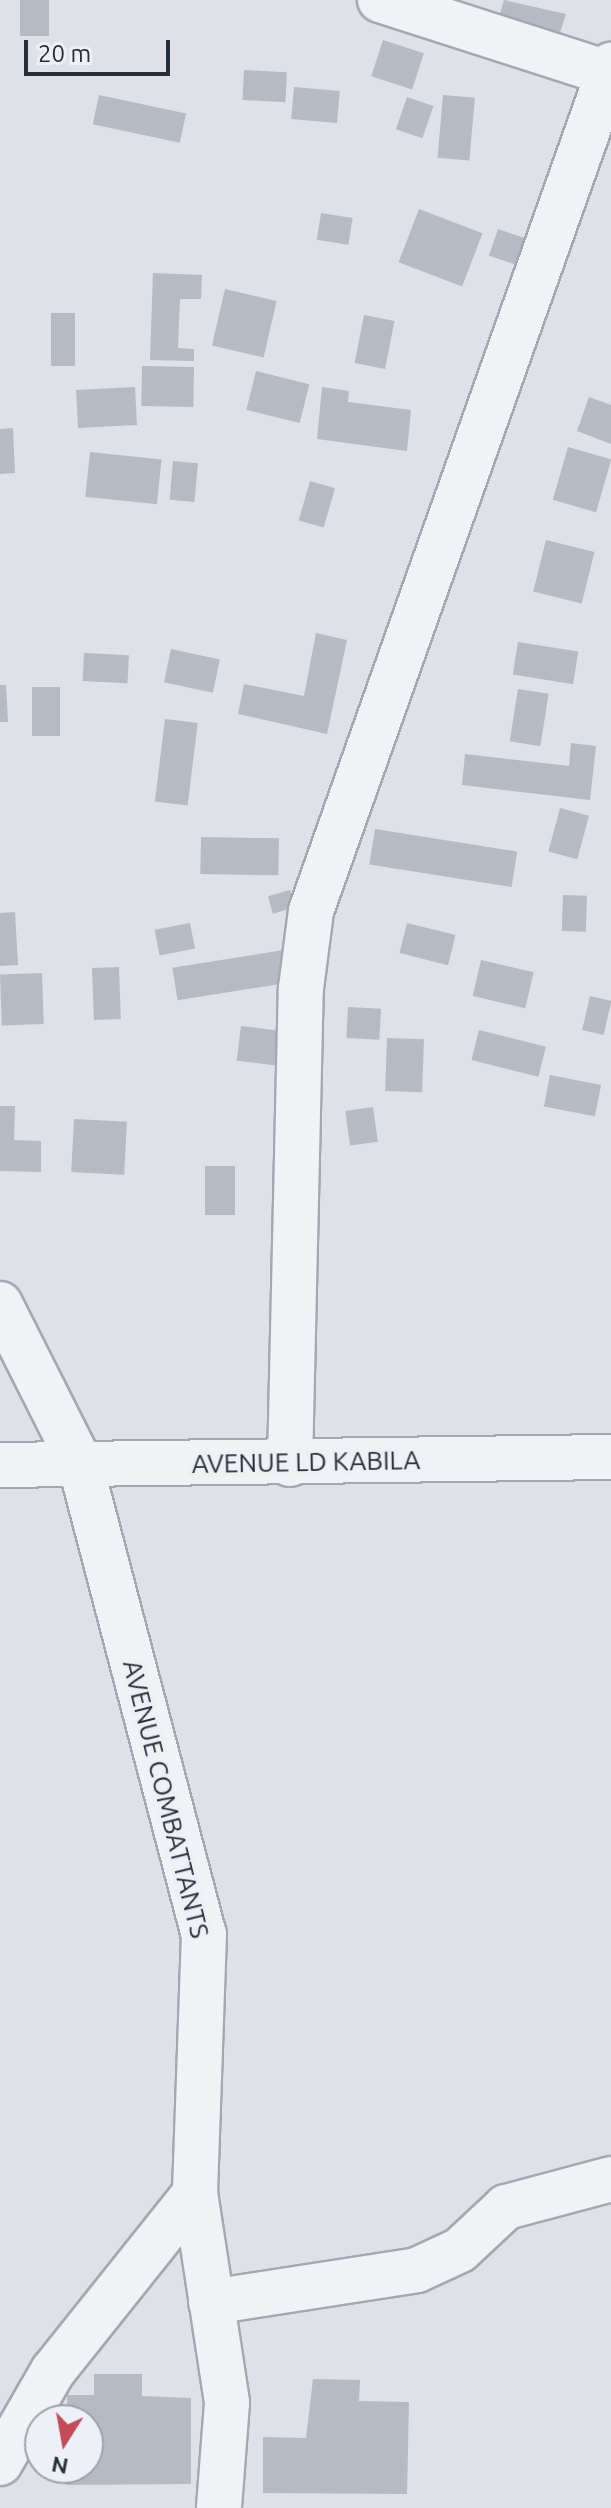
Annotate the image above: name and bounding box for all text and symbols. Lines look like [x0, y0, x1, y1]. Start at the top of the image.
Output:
scale bar [28, 24, 174, 74]
text: 20 m [38, 40, 91, 67]
street label: AVENUE LD KABILA [191, 1444, 421, 1480]
street label: AVENUE COMBATTANTS [116, 1657, 216, 1941]
north arrow [24, 2404, 104, 2484]
text: N [49, 2452, 70, 2480]

